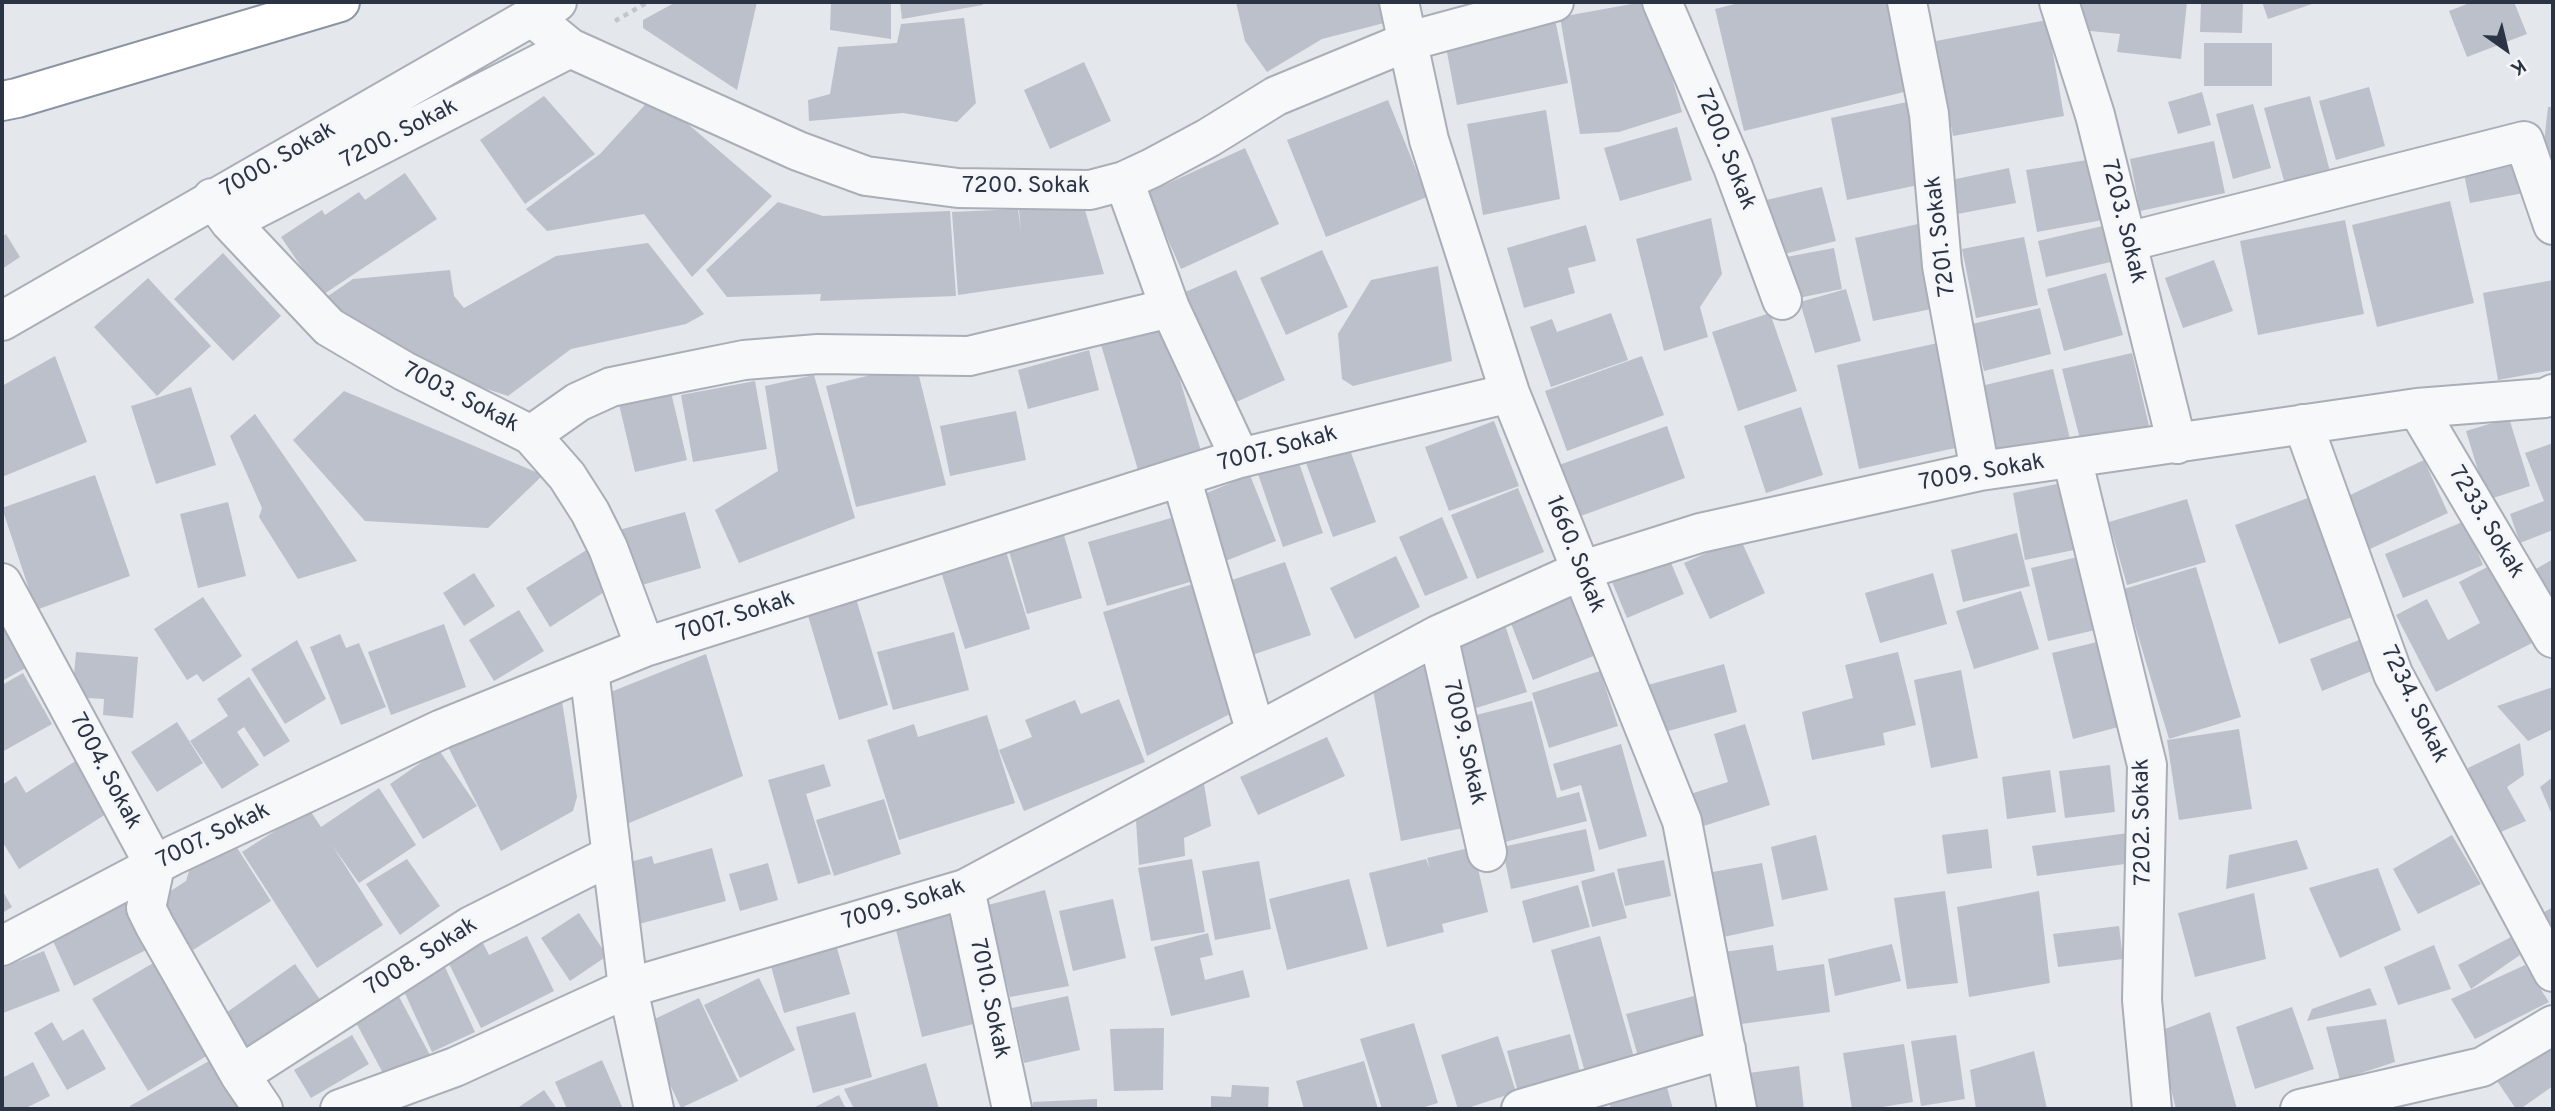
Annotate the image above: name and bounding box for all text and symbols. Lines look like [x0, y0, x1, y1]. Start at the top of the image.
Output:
north arrow [2471, 14, 2541, 84]
text: K [2505, 53, 2530, 80]
street label: 7200. Sokak [1687, 86, 1761, 214]
street label: 7200. Sokak [337, 94, 463, 176]
street label: 7000. Sokak [217, 117, 341, 205]
street label: 7203. Sokak [2093, 157, 2151, 287]
street label: 7200. Sokak [962, 173, 1090, 201]
street label: 7201. Sokak [1921, 174, 1963, 298]
street label: 7003. Sokak [397, 358, 523, 440]
street label: 7007. Sokak [1215, 421, 1341, 479]
street label: 7009. Sokak [1917, 449, 2047, 499]
street label: 7233. Sokak [2441, 462, 2529, 584]
street label: 1660. Sokak [1538, 493, 1610, 617]
street label: 7007. Sokak [674, 586, 798, 650]
street label: 7234. Sokak [2373, 642, 2453, 768]
street label: 7009. Sokak [1435, 678, 1491, 808]
street label: 7004. Sokak [62, 709, 146, 835]
street label: 7202. Sokak [2129, 758, 2159, 886]
street label: 7007. Sokak [153, 798, 275, 876]
street label: 7009. Sokak [839, 874, 969, 938]
street label: 7008. Sokak [361, 913, 483, 1003]
street label: 7010. Sokak [962, 936, 1014, 1062]

